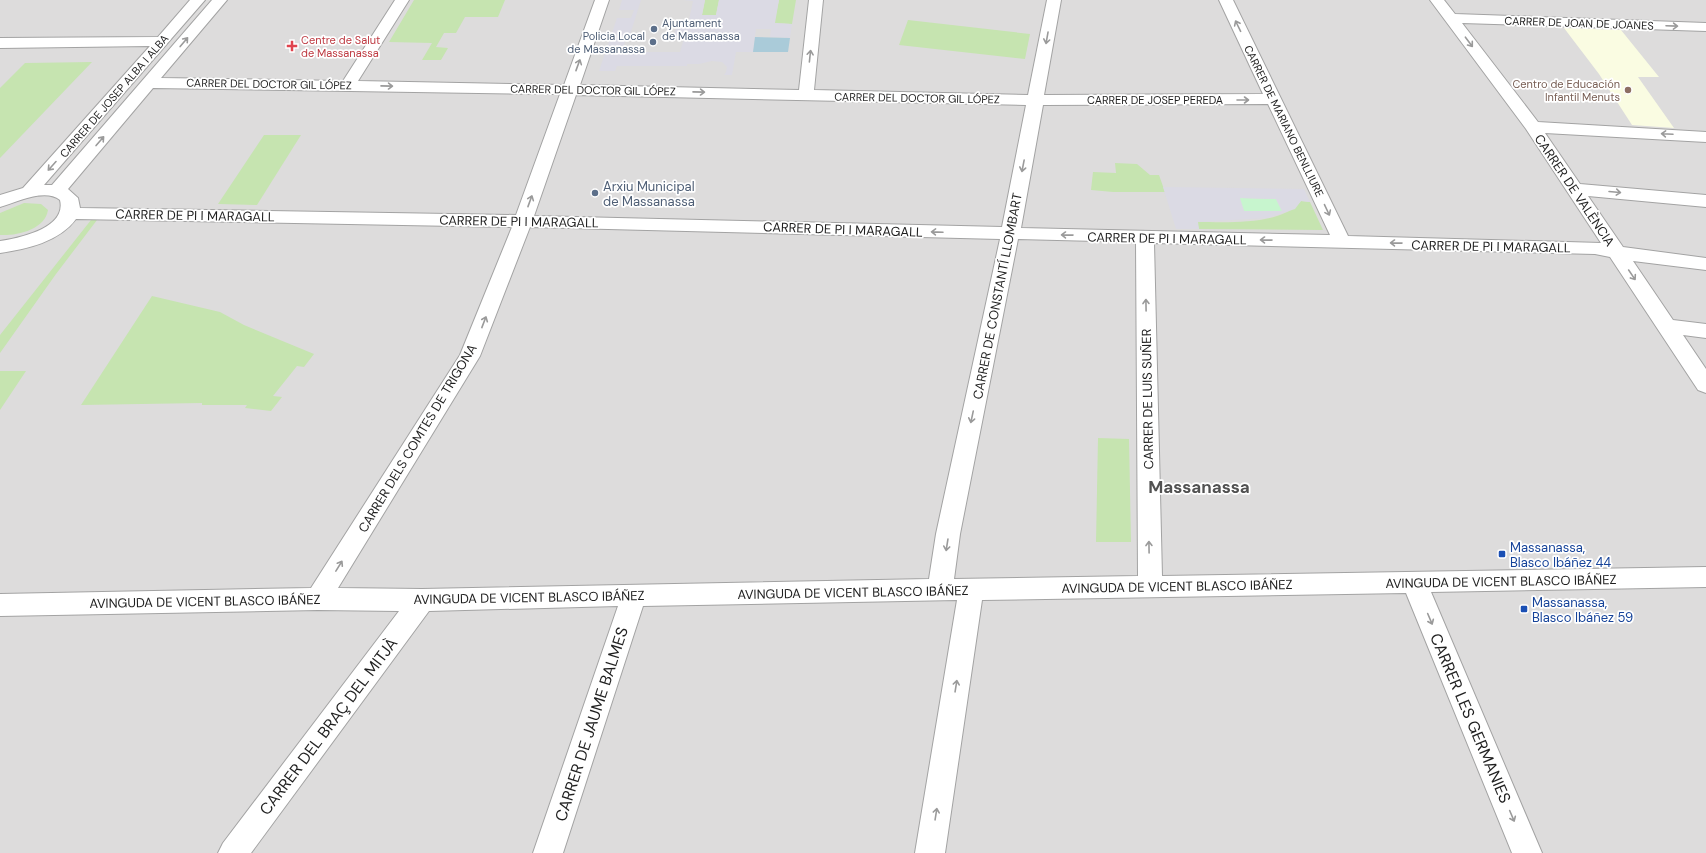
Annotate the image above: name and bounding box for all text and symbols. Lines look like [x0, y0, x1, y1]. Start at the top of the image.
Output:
street label: CARRER DE JOAN DE JOANES [1504, 13, 1654, 33]
place label: Ajuntament de Massanassa [662, 16, 740, 43]
one-way arrow [1234, 21, 1241, 33]
one-way arrow [1665, 22, 1678, 30]
marker: Ajuntament de Massanassa [649, 24, 659, 34]
place label: Policia Local de Massanassa [567, 29, 645, 56]
street label: CARRER DE JOSEP ALBA I ALBA [57, 32, 171, 160]
one-way arrow [1043, 32, 1051, 45]
place label: Centre de Salut de Massanassa [301, 33, 380, 60]
one-way arrow [180, 37, 189, 47]
marker: Policia Local de Massanassa [648, 37, 658, 47]
one-way arrow [1465, 37, 1474, 48]
marker: Centre de Salut de Massanassa [286, 40, 298, 52]
street label: CARRER DE MARIANO BENLLIURE [1241, 43, 1327, 199]
one-way arrow [807, 50, 814, 63]
one-way arrow [575, 60, 583, 72]
street label: CARRER DEL DOCTOR GIL LÓPEZ [186, 76, 352, 92]
place label: Centro de Educación Infantil Menuts [1512, 77, 1620, 104]
one-way arrow [380, 82, 393, 90]
street label: CARRER DEL DOCTOR GIL LÓPEZ [510, 82, 676, 98]
marker: Centro de Educación Infantil Menuts [1623, 85, 1633, 95]
one-way arrow [692, 89, 705, 96]
street label: CARRER DEL DOCTOR GIL LÓPEZ [834, 90, 1000, 106]
street label: CARRER DE JOSEP PEREDA [1087, 93, 1223, 107]
one-way arrow [1236, 96, 1249, 104]
street label: CARRER DE VALÈNCIA [1531, 130, 1619, 250]
one-way arrow [1661, 131, 1674, 138]
one-way arrow [95, 136, 105, 146]
one-way arrow [1019, 159, 1027, 172]
one-way arrow [48, 161, 57, 171]
place label: Arxiu Municipal de Massanassa [603, 178, 695, 210]
marker: Arxiu Municipal de Massanassa [590, 188, 600, 198]
one-way arrow [1608, 189, 1621, 196]
street label: CARRER DE CONSTANTÍ LLOMBART [968, 191, 1026, 401]
one-way arrow [526, 195, 534, 207]
one-way arrow [1324, 204, 1331, 216]
street label: CARRER DE PI I MARAGALL [115, 206, 275, 225]
street label: CARRER DE PI I MARAGALL [439, 212, 599, 231]
street label: CARRER DE PI I MARAGALL [763, 218, 923, 241]
one-way arrow [931, 228, 944, 236]
street label: CARRER DE PI I MARAGALL [1087, 229, 1247, 248]
one-way arrow [1061, 231, 1074, 239]
one-way arrow [1260, 236, 1273, 244]
street label: CARRER DE PI I MARAGALL [1411, 237, 1571, 256]
one-way arrow [1390, 240, 1403, 247]
one-way arrow [1628, 269, 1636, 280]
one-way arrow [1142, 299, 1150, 312]
one-way arrow [480, 317, 488, 329]
street label: CARRER DE LUIS SUÑER [1138, 328, 1157, 469]
street label: CARRER DELS COMTES DE TRIGONA [354, 341, 481, 536]
one-way arrow [968, 410, 976, 423]
district label: Massanassa [1148, 476, 1250, 498]
one-way arrow [942, 538, 950, 551]
place label: Massanassa, Blasco Ibáñez 44 [1510, 539, 1611, 571]
one-way arrow [1146, 541, 1153, 554]
marker: Massanassa, Blasco Ibáñez 44 [1497, 549, 1507, 559]
one-way arrow [335, 561, 343, 572]
street label: AVINGUDA DE VICENT BLASCO IBÁÑEZ [1385, 570, 1617, 592]
street label: AVINGUDA DE VICENT BLASCO IBÁÑEZ [1061, 575, 1293, 597]
street label: AVINGUDA DE VICENT BLASCO IBÁÑEZ [737, 581, 969, 603]
street label: AVINGUDA DE VICENT BLASCO IBÁÑEZ [413, 586, 645, 608]
street label: AVINGUDA DE VICENT BLASCO IBÁÑEZ [89, 590, 321, 612]
place label: Massanassa, Blasco Ibáñez 59 [1532, 594, 1633, 626]
marker: Massanassa, Blasco Ibáñez 59 [1519, 604, 1529, 614]
one-way arrow [1426, 612, 1434, 624]
street label: CARRER DE JAUME BALMES [550, 624, 633, 824]
street label: CARRER LES GERMANIES [1425, 630, 1516, 806]
street label: CARRER DEL BRAÇ DEL MITJÀ [255, 633, 402, 819]
one-way arrow [952, 680, 960, 693]
one-way arrow [932, 808, 940, 821]
one-way arrow [1508, 810, 1516, 822]

